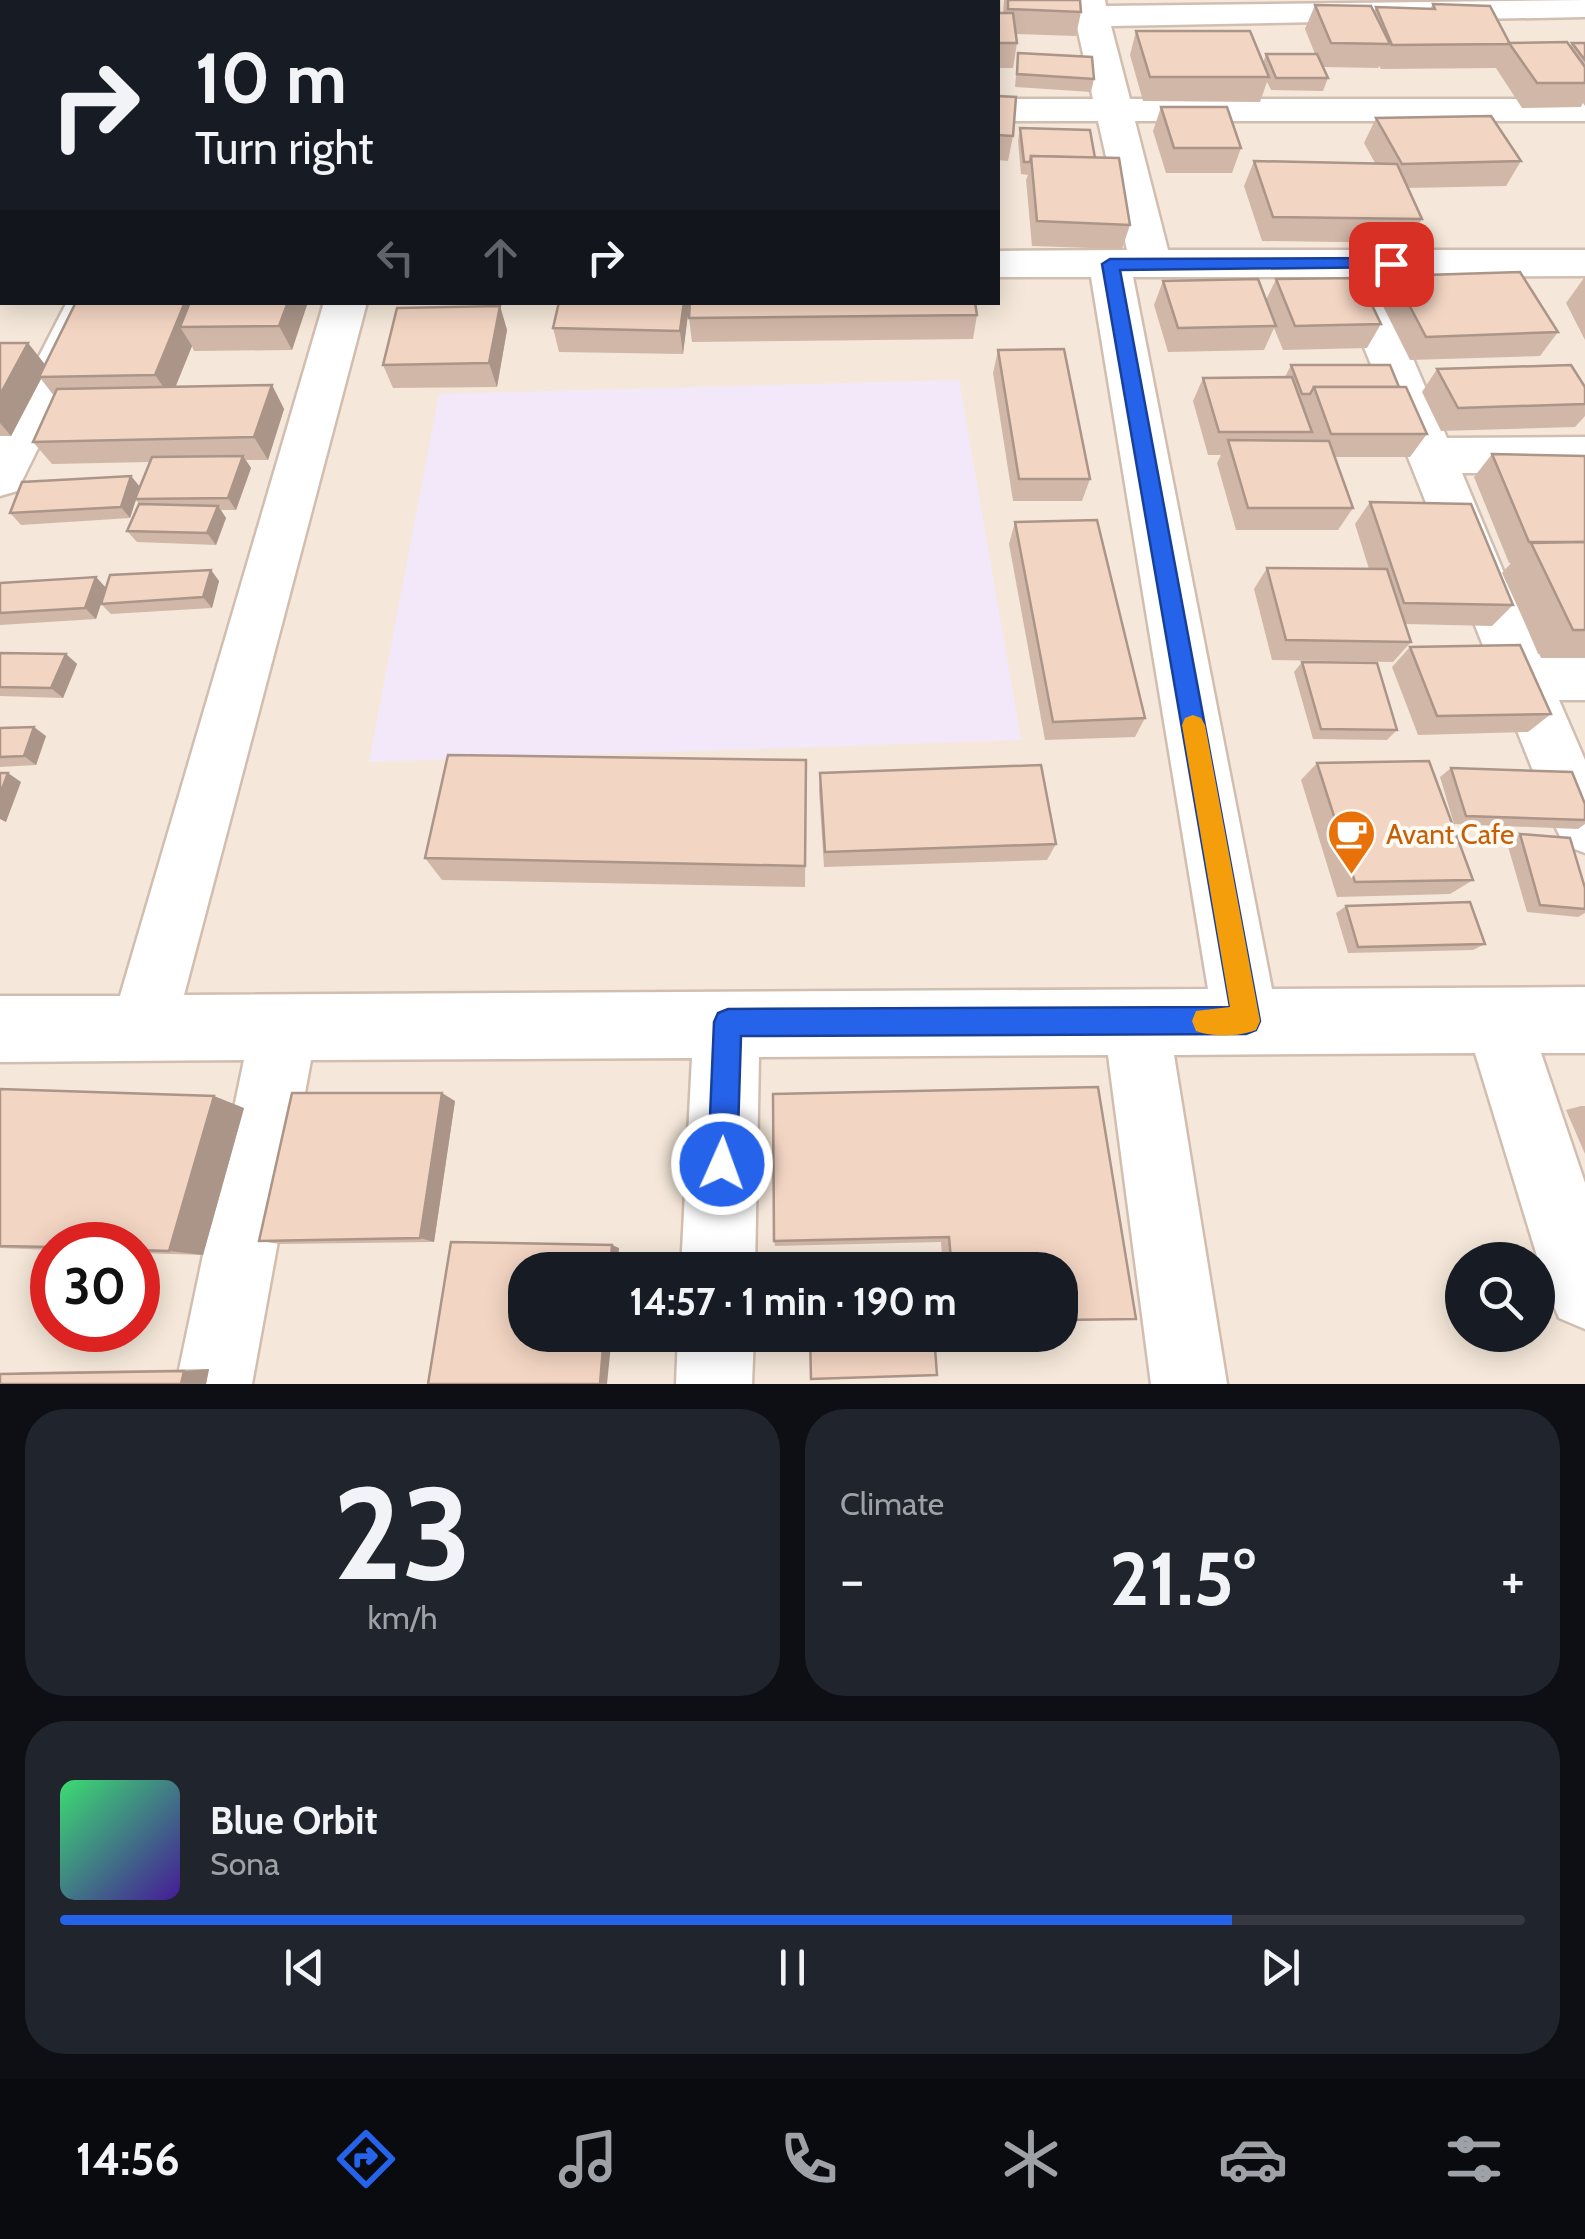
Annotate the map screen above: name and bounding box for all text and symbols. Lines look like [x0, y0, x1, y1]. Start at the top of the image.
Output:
text: 10 m [195, 35, 347, 121]
icon: right [30, 40, 160, 170]
text: Turn right [195, 121, 374, 175]
pin [1349, 222, 1434, 307]
icon: left [368, 230, 423, 285]
icon: ahead [473, 230, 528, 285]
icon: right [578, 230, 633, 285]
icon: arrive [1364, 237, 1419, 292]
cafe icon: Avant Cafe [1325, 808, 1377, 876]
place label: Avant Cafe [1386, 817, 1514, 851]
position arrow [670, 1112, 774, 1216]
speed limit sign: 30 [30, 1222, 160, 1352]
map controls [1445, 1242, 1555, 1352]
button: search [1445, 1242, 1555, 1352]
text: 14:57 · 1 min · 190 m [629, 1278, 957, 1325]
text: 23 [333, 1454, 472, 1612]
text: Climate [840, 1484, 944, 1523]
text: 21.5° [1110, 1533, 1255, 1624]
text: − [840, 1546, 864, 1613]
text: + [1501, 1546, 1525, 1613]
text: km/h [367, 1598, 438, 1637]
text: Blue Orbit [210, 1797, 378, 1844]
text: Sona [210, 1844, 280, 1883]
icon: previous [277, 1940, 332, 1995]
icon: pause [765, 1940, 820, 1995]
icon: next [1253, 1940, 1308, 1995]
icon: directions [331, 2124, 401, 2194]
icon: music [553, 2124, 623, 2194]
icon: phone [774, 2124, 844, 2194]
icon: climate [996, 2124, 1066, 2194]
icon: car [1218, 2124, 1288, 2194]
icon: filters [1439, 2124, 1509, 2194]
text: 14:56 [76, 2132, 180, 2186]

